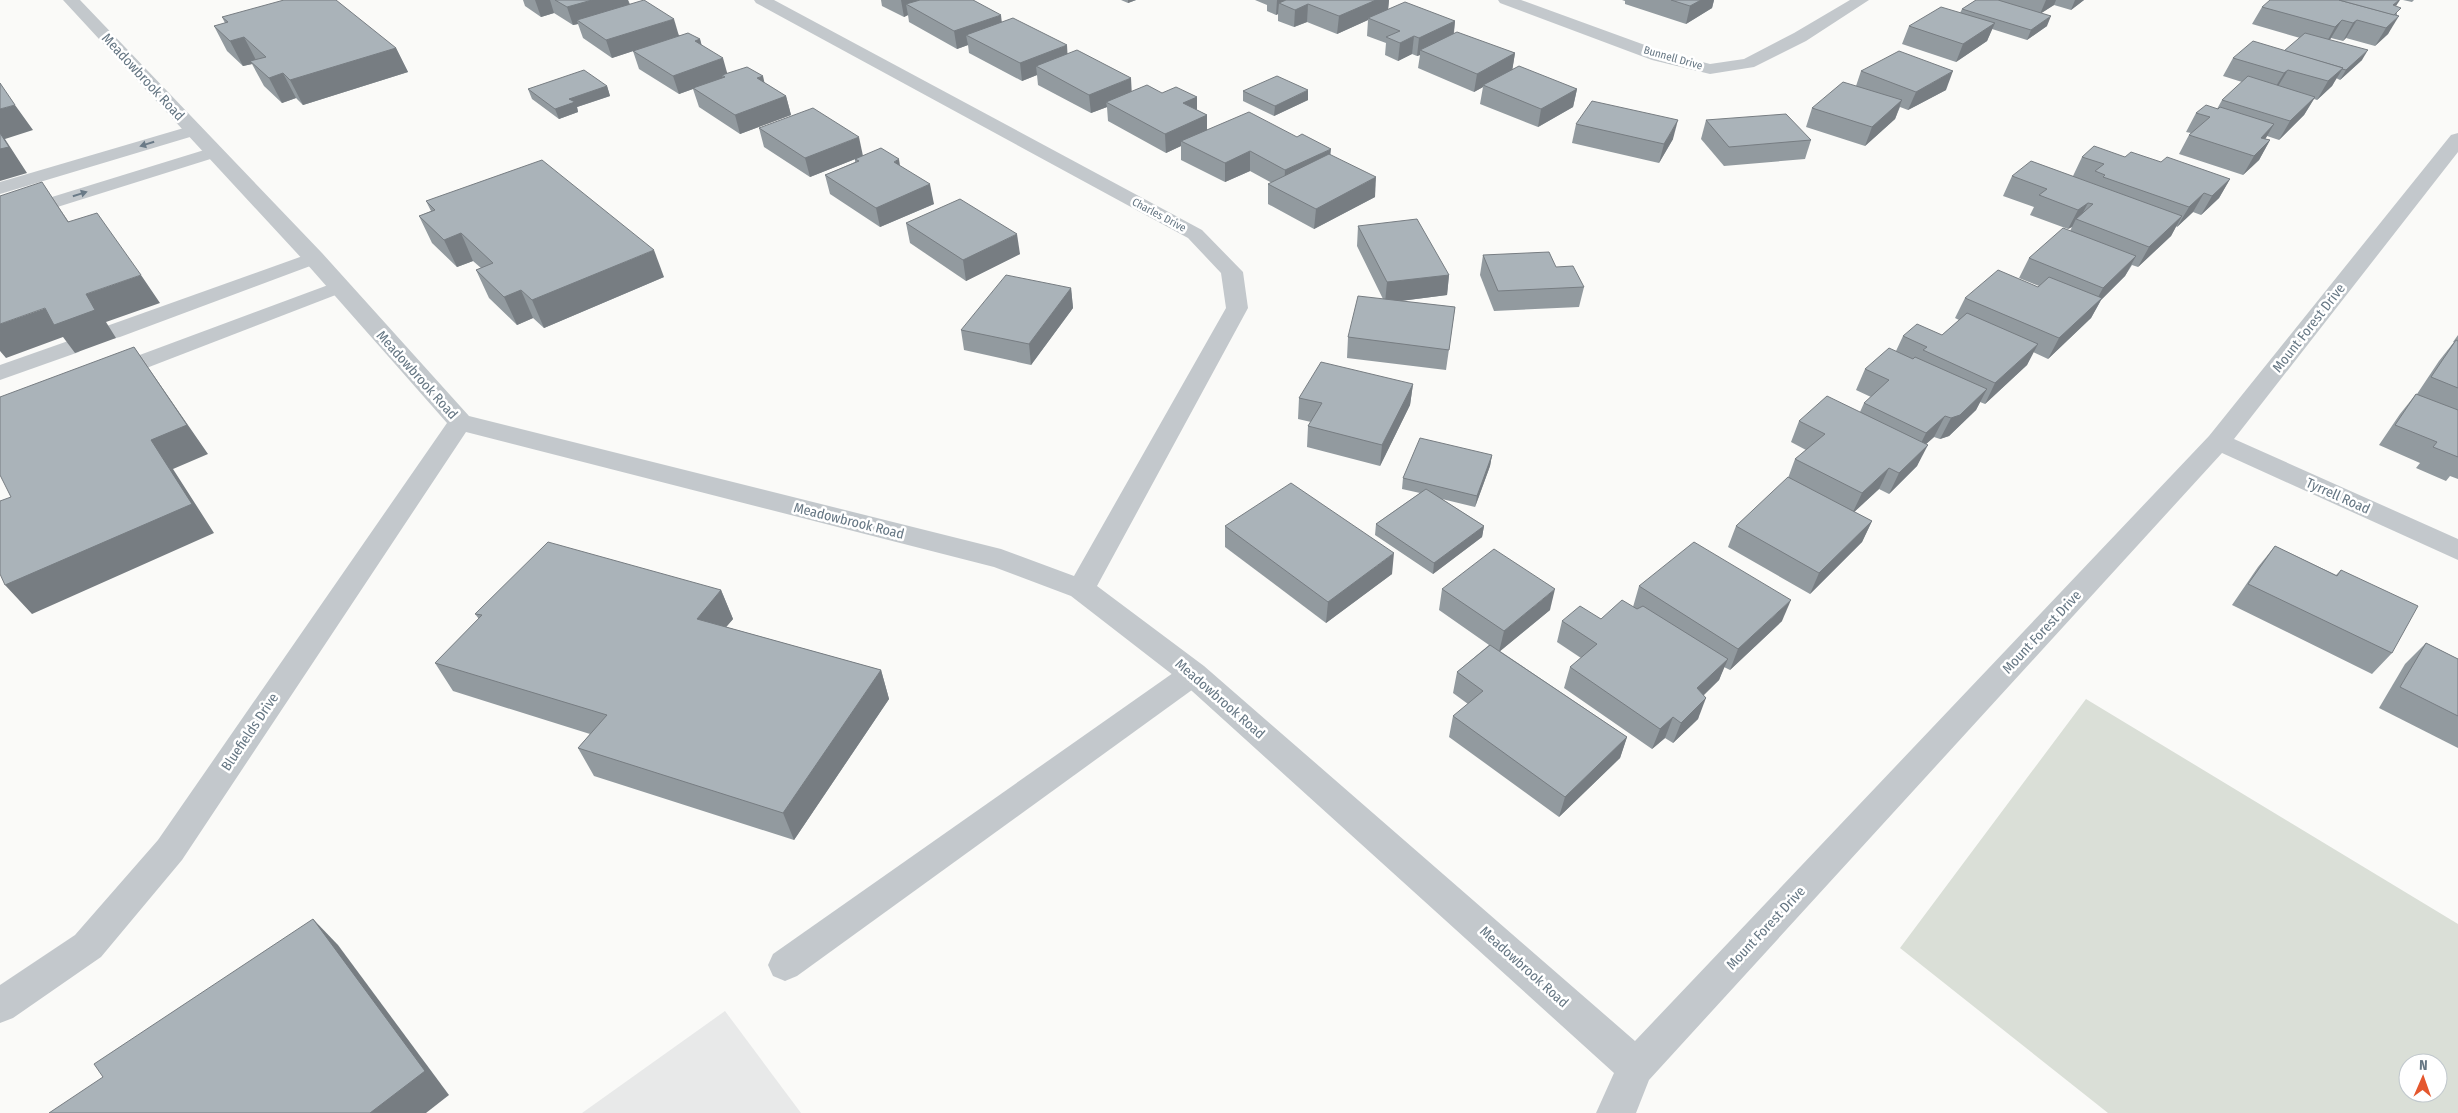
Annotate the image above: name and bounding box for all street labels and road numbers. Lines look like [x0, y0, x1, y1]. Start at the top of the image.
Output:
street label: Meadowbrook Road [98, 30, 188, 124]
street label: Bunnell Drive [1642, 43, 1704, 73]
street label: Charles Drive [1130, 195, 1188, 235]
street label: Mount Forest Drive [2269, 280, 2349, 376]
street label: Meadowbrook Road [373, 327, 461, 423]
street label: Tyrrell Road [2303, 474, 2373, 518]
street label: Meadowbrook Road [792, 499, 906, 543]
street label: Mount Forest Drive [1999, 587, 2085, 677]
street label: Meadowbrook Road [1172, 655, 1268, 743]
street label: Bluefields Drive [218, 690, 282, 774]
street label: Mount Forest Drive [1723, 883, 1809, 973]
street label: Meadowbrook Road [1476, 923, 1572, 1011]

